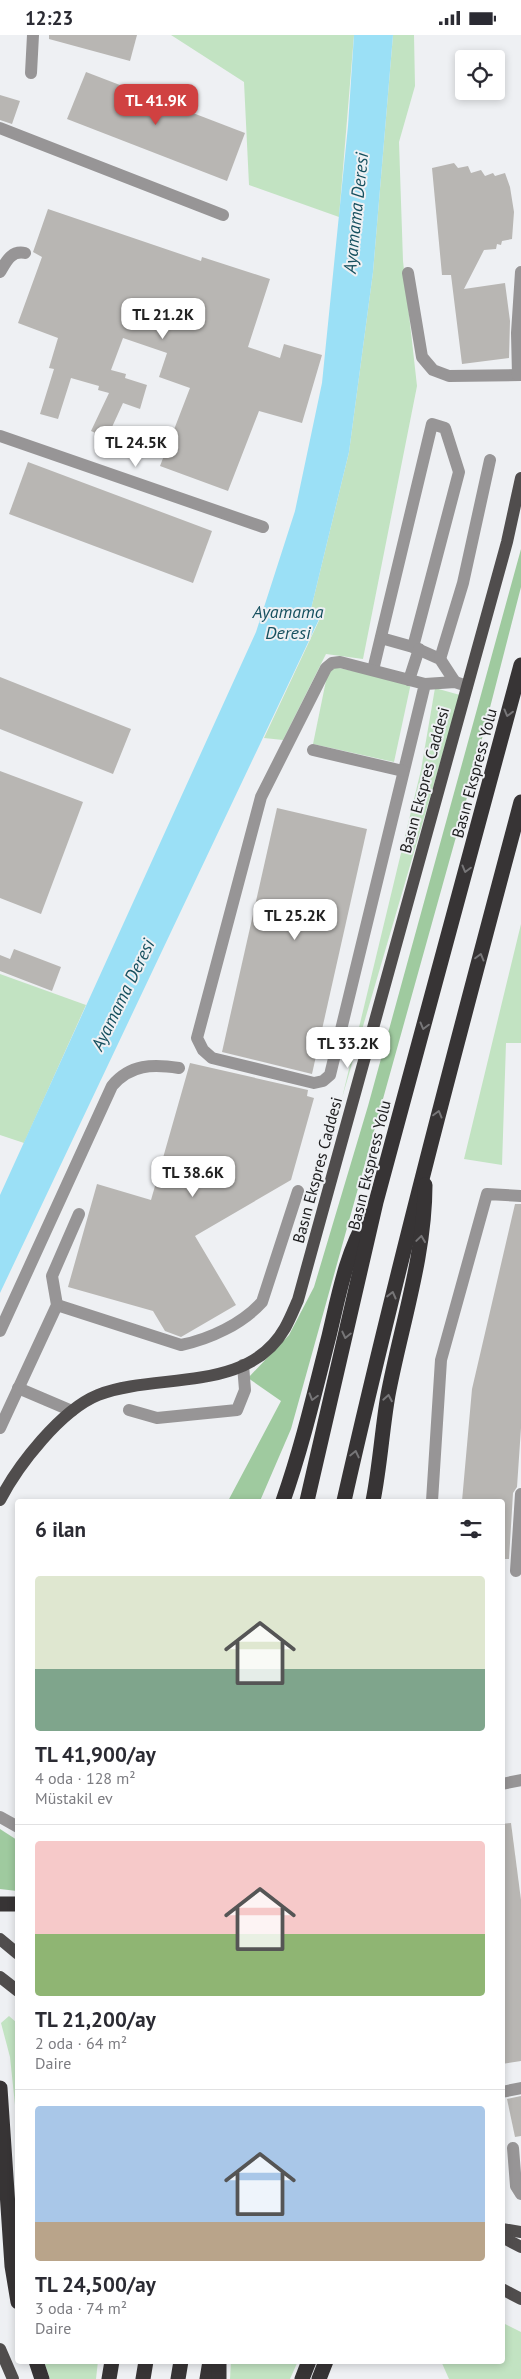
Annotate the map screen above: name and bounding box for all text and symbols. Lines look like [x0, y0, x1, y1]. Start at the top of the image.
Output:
text: 12:23 [25, 6, 73, 30]
map controls [455, 50, 505, 100]
button: locate [455, 50, 505, 100]
pin: TL 41.9K [104, 83, 208, 126]
text: TL 41.9K [125, 90, 187, 110]
water label: Ayamama Deresi [338, 150, 373, 275]
pin: TL 21.2K [111, 297, 215, 340]
text: TL 21.2K [132, 304, 194, 324]
pin: TL 24.5K [84, 425, 188, 468]
text: TL 24.5K [105, 432, 167, 452]
water label: Ayamama Deresi [252, 600, 324, 644]
street label: Basın Ekspres Caddesi [395, 705, 453, 855]
street label: Basın Ekspress Yolu [447, 706, 501, 840]
one-way arrow [504, 708, 514, 716]
one-way arrow [461, 865, 472, 874]
pin: TL 25.2K [243, 899, 347, 941]
text: TL 25.2K [264, 905, 326, 925]
water label: Ayamama Deresi [85, 934, 160, 1055]
one-way arrow [474, 954, 484, 962]
one-way arrow [419, 1022, 429, 1030]
pin: TL 33.2K [296, 1027, 400, 1069]
text: TL 33.2K [317, 1033, 379, 1053]
street label: Basın Ekspres Caddesi [288, 1095, 346, 1245]
street label: Basın Ekspress Yolu [343, 1098, 395, 1232]
one-way arrow [432, 1110, 443, 1119]
pin: TL 38.6K [141, 1155, 245, 1198]
text: TL 38.6K [162, 1162, 224, 1182]
one-way arrow [415, 1234, 426, 1242]
one-way arrow [386, 1291, 397, 1300]
one-way arrow [341, 1330, 351, 1339]
one-way arrow [308, 1393, 319, 1402]
one-way arrow [382, 1393, 393, 1402]
one-way arrow [349, 1449, 360, 1458]
icon: filters [457, 1515, 485, 1543]
text: 6 ilan [35, 1516, 86, 1543]
icon: home [215, 1608, 305, 1698]
text: TL 41,900/ay [35, 1741, 156, 1768]
text: 4 oda · 128 m² [35, 1768, 136, 1788]
text: Müstakil ev [35, 1788, 113, 1808]
icon: home [215, 1874, 305, 1964]
text: TL 21,200/ay [35, 2006, 156, 2033]
text: 2 oda · 64 m² [35, 2033, 127, 2053]
text: Daire [35, 2053, 71, 2073]
icon: home [215, 2139, 305, 2229]
text: TL 24,500/ay [35, 2271, 156, 2298]
text: 3 oda · 74 m² [35, 2298, 127, 2318]
text: Daire [35, 2318, 71, 2338]

